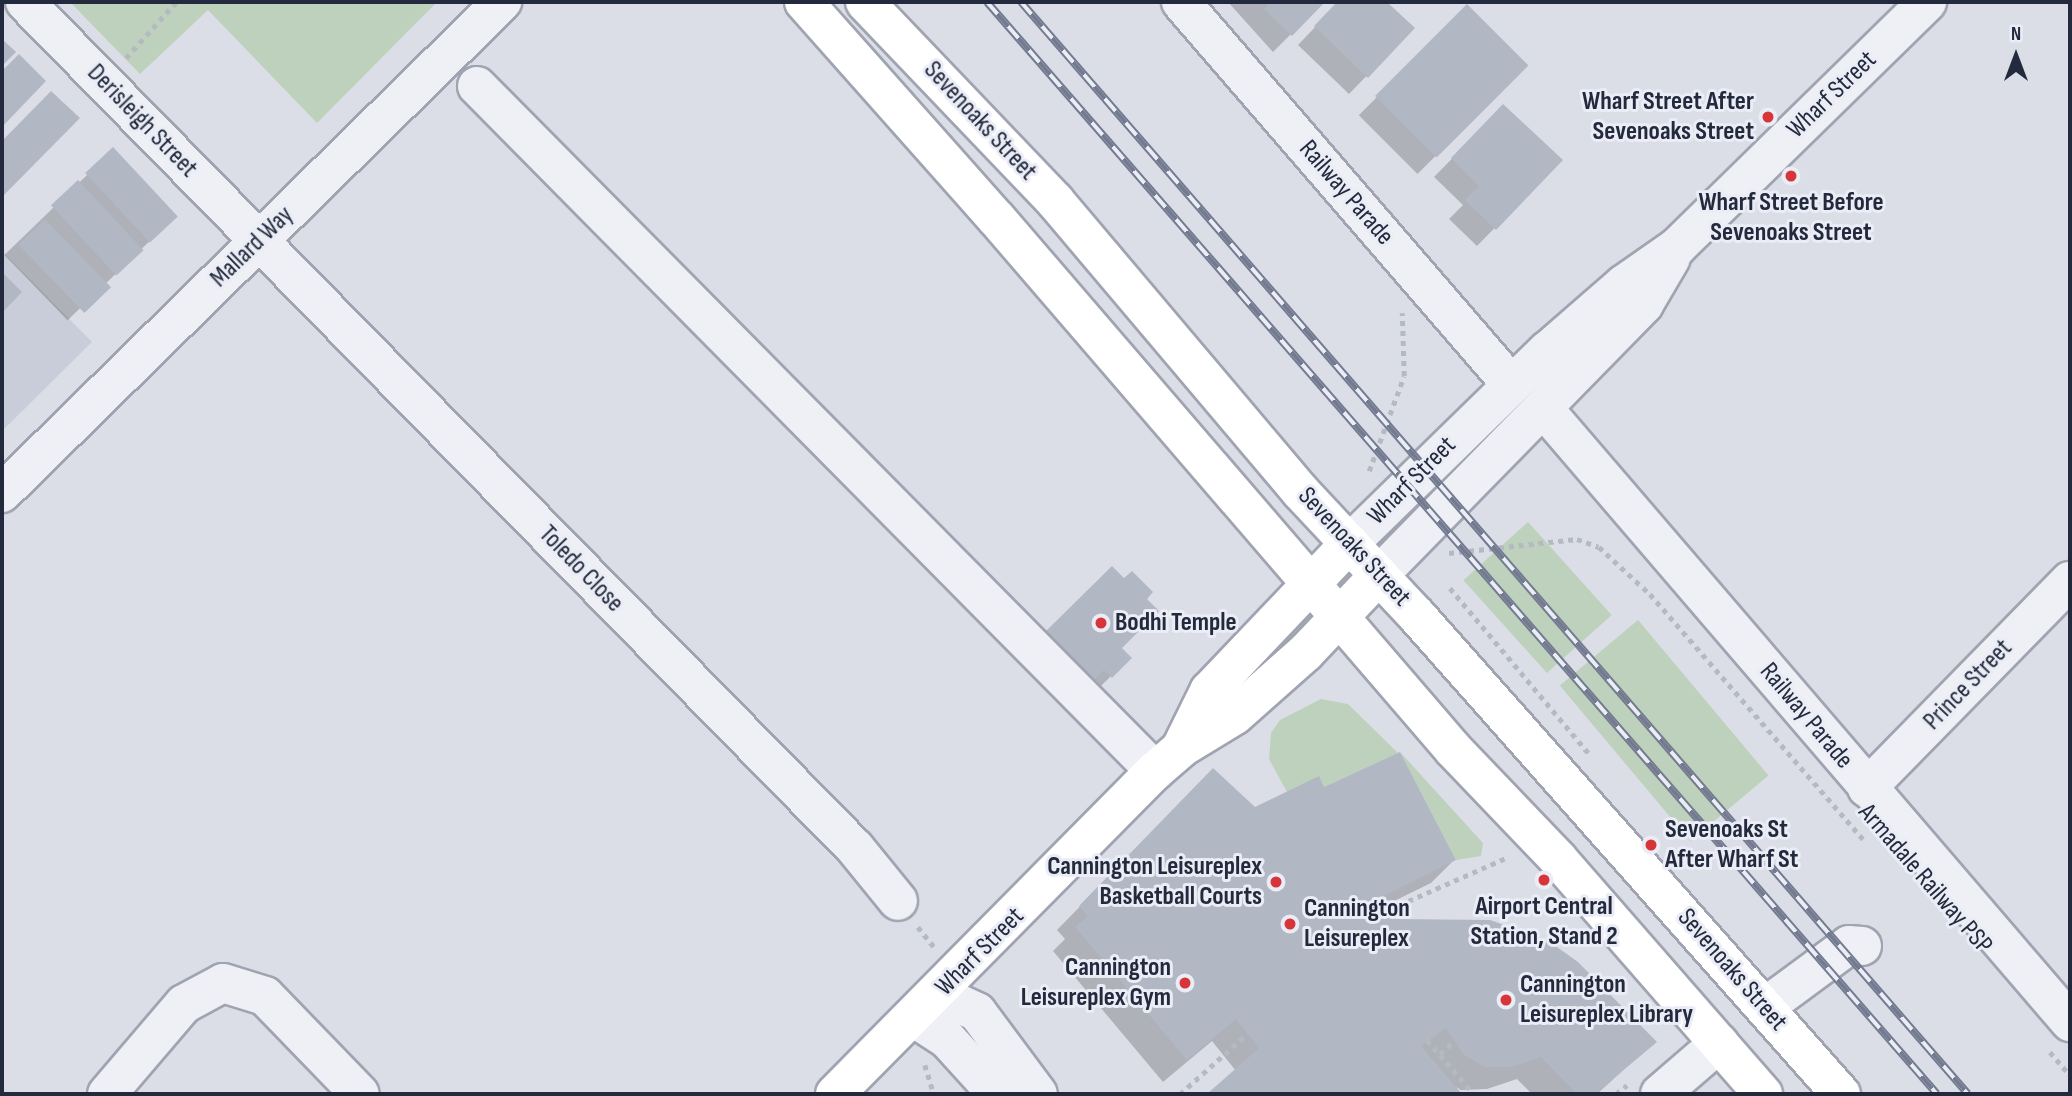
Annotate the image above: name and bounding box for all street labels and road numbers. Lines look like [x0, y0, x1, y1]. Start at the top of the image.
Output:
street label: Wharf Street [1781, 45, 1883, 145]
street label: Sevenoaks Street [917, 55, 1043, 187]
street label: Derisleigh Street [80, 58, 204, 184]
street label: Railway Parade [1292, 134, 1400, 252]
street label: Mallard Way [204, 200, 300, 294]
street label: Wharf Street [1361, 430, 1463, 532]
street label: Sevenoaks Street [1291, 481, 1417, 613]
street label: Toledo Close [532, 519, 630, 619]
street label: Prince Street [1917, 633, 2019, 737]
street label: Railway Parade [1753, 657, 1859, 775]
street label: Armadale Railway PSP [1851, 798, 1999, 960]
street label: Wharf Street [929, 901, 1031, 1003]
street label: Sevenoaks Street [1671, 903, 1793, 1037]

